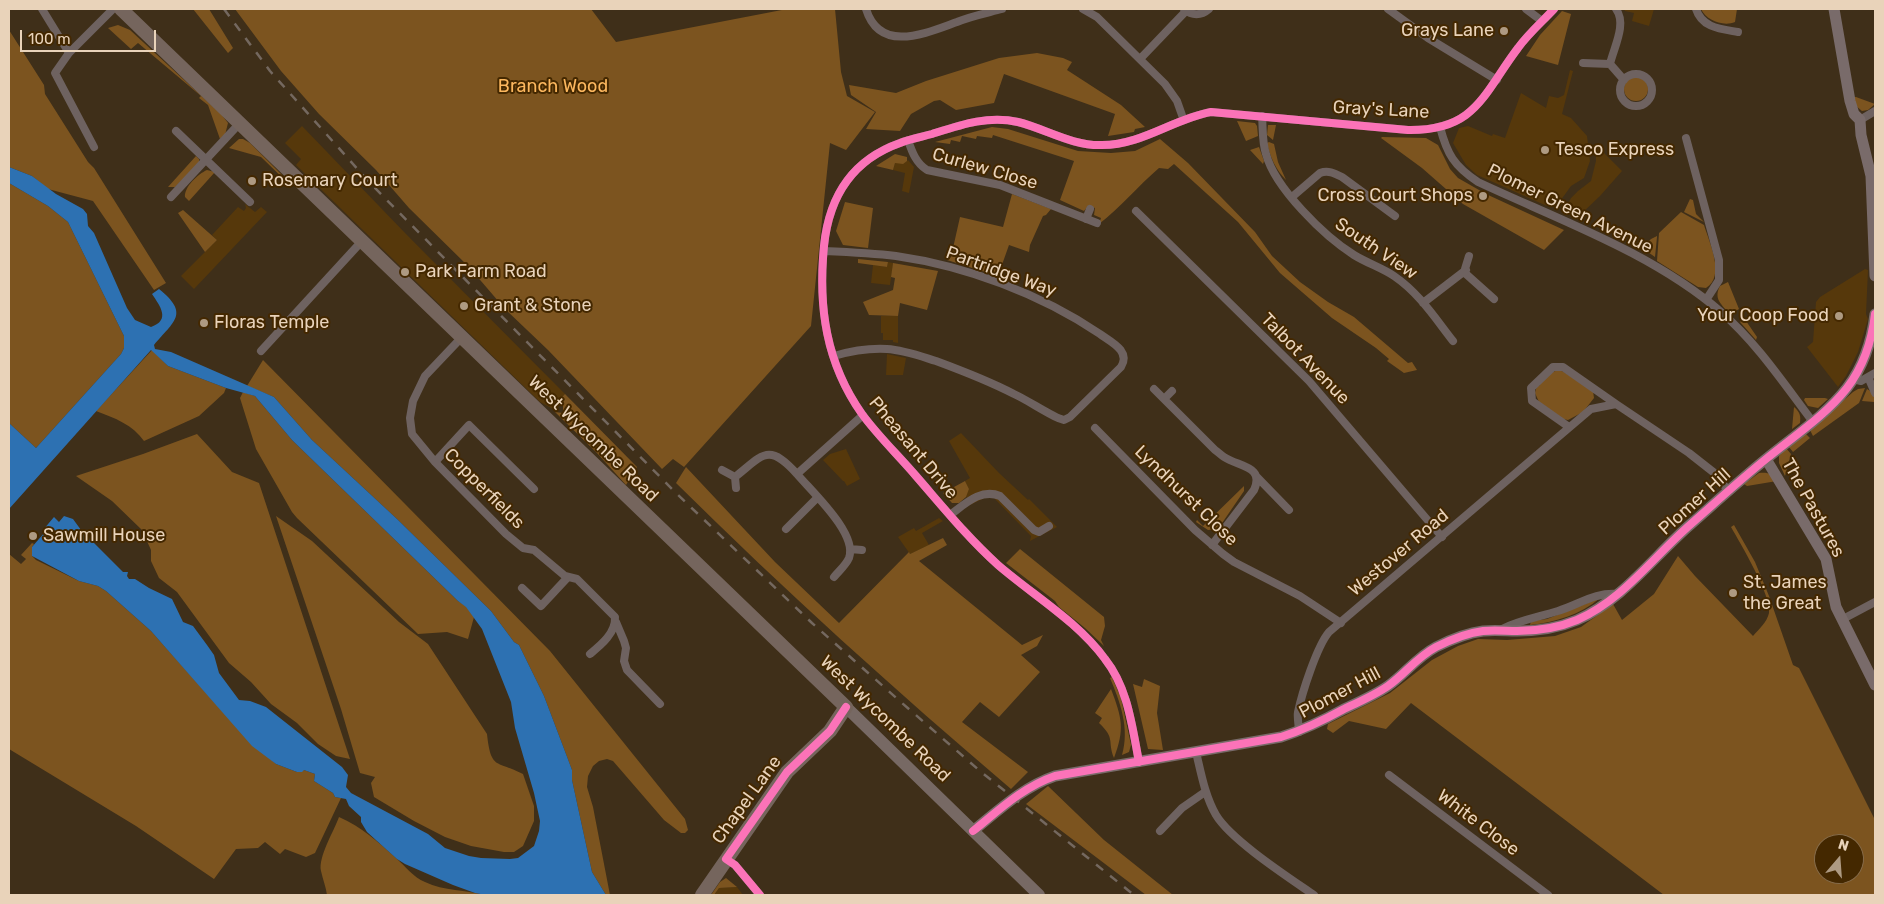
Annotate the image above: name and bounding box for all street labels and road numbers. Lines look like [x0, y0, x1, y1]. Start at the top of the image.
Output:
street label: Gray's Lane [1332, 97, 1430, 123]
street label: Curlew Close [930, 144, 1040, 194]
street label: Plomer Green Avenue [1484, 160, 1656, 258]
street label: South View [1331, 213, 1421, 285]
street label: Partridge Way [943, 242, 1059, 302]
street label: Talbot Avenue [1256, 309, 1354, 409]
street label: West Wycombe Road [523, 371, 663, 507]
street label: Pheasant Drive [864, 392, 962, 504]
street label: Lyndhurst Close [1130, 441, 1242, 551]
street label: Copperfields [439, 444, 529, 534]
street label: The Pastures [1777, 455, 1849, 561]
street label: Plomer Hill [1654, 464, 1736, 540]
street label: Westover Road [1345, 505, 1453, 601]
street label: West Wycombe Road [815, 651, 955, 787]
street label: Plomer Hill [1295, 662, 1385, 724]
street label: Chapel Lane [708, 752, 786, 848]
street label: White Close [1433, 785, 1523, 861]

